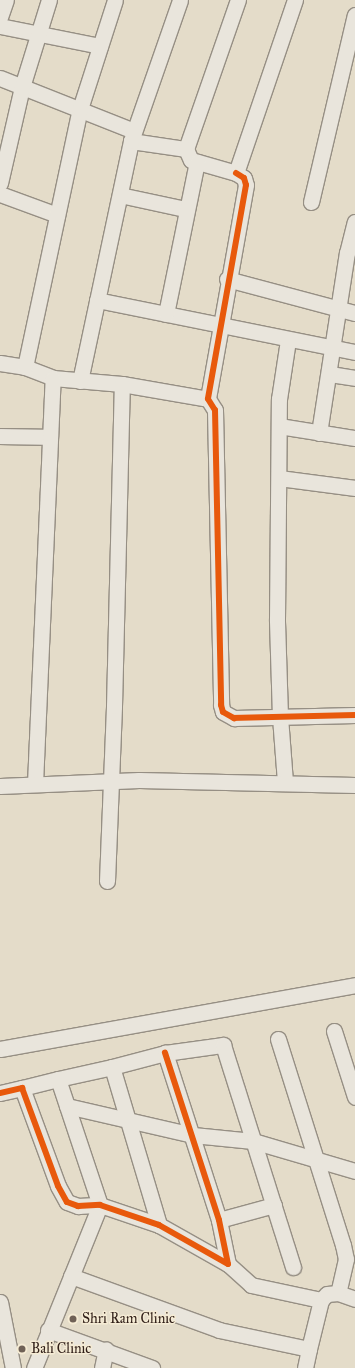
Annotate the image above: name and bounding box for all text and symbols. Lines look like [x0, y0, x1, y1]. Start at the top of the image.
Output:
place label: Shri Ram Clinic [82, 1311, 175, 1327]
marker: Shri Ram Clinic [67, 1313, 79, 1325]
place label: Bali Clinic [31, 1341, 91, 1357]
marker: Bali Clinic [16, 1343, 28, 1355]

